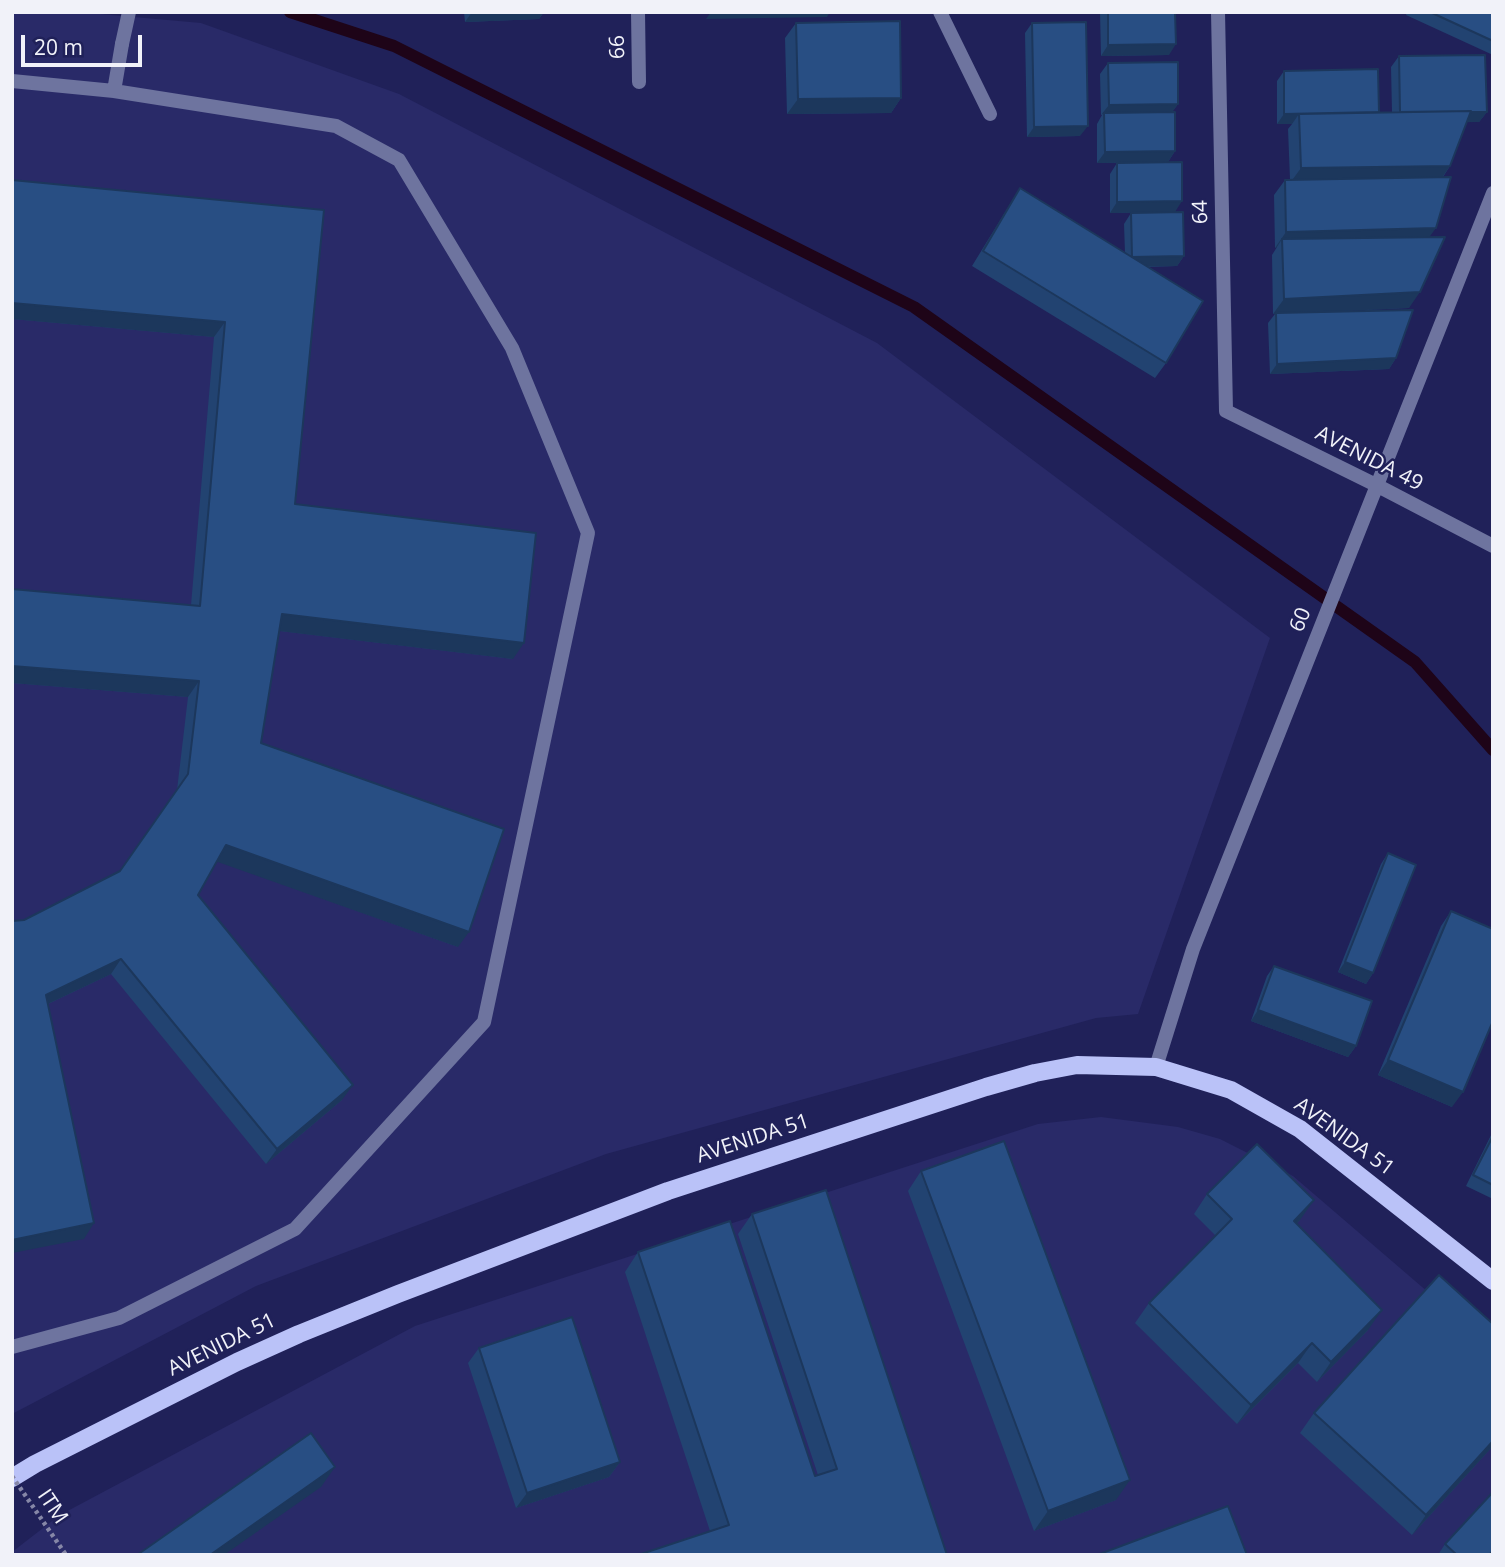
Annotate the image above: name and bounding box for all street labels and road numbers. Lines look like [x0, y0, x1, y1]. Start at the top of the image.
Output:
street label: 66 [605, 35, 631, 59]
street label: 64 [1188, 200, 1214, 224]
street label: AVENIDA 49 [1311, 421, 1427, 497]
street label: 60 [1285, 604, 1317, 636]
street label: AVENIDA 51 [1289, 1092, 1399, 1182]
street label: AVENIDA 51 [693, 1109, 813, 1169]
street label: AVENIDA 51 [164, 1308, 280, 1382]
street label: ITM [31, 1485, 73, 1529]

